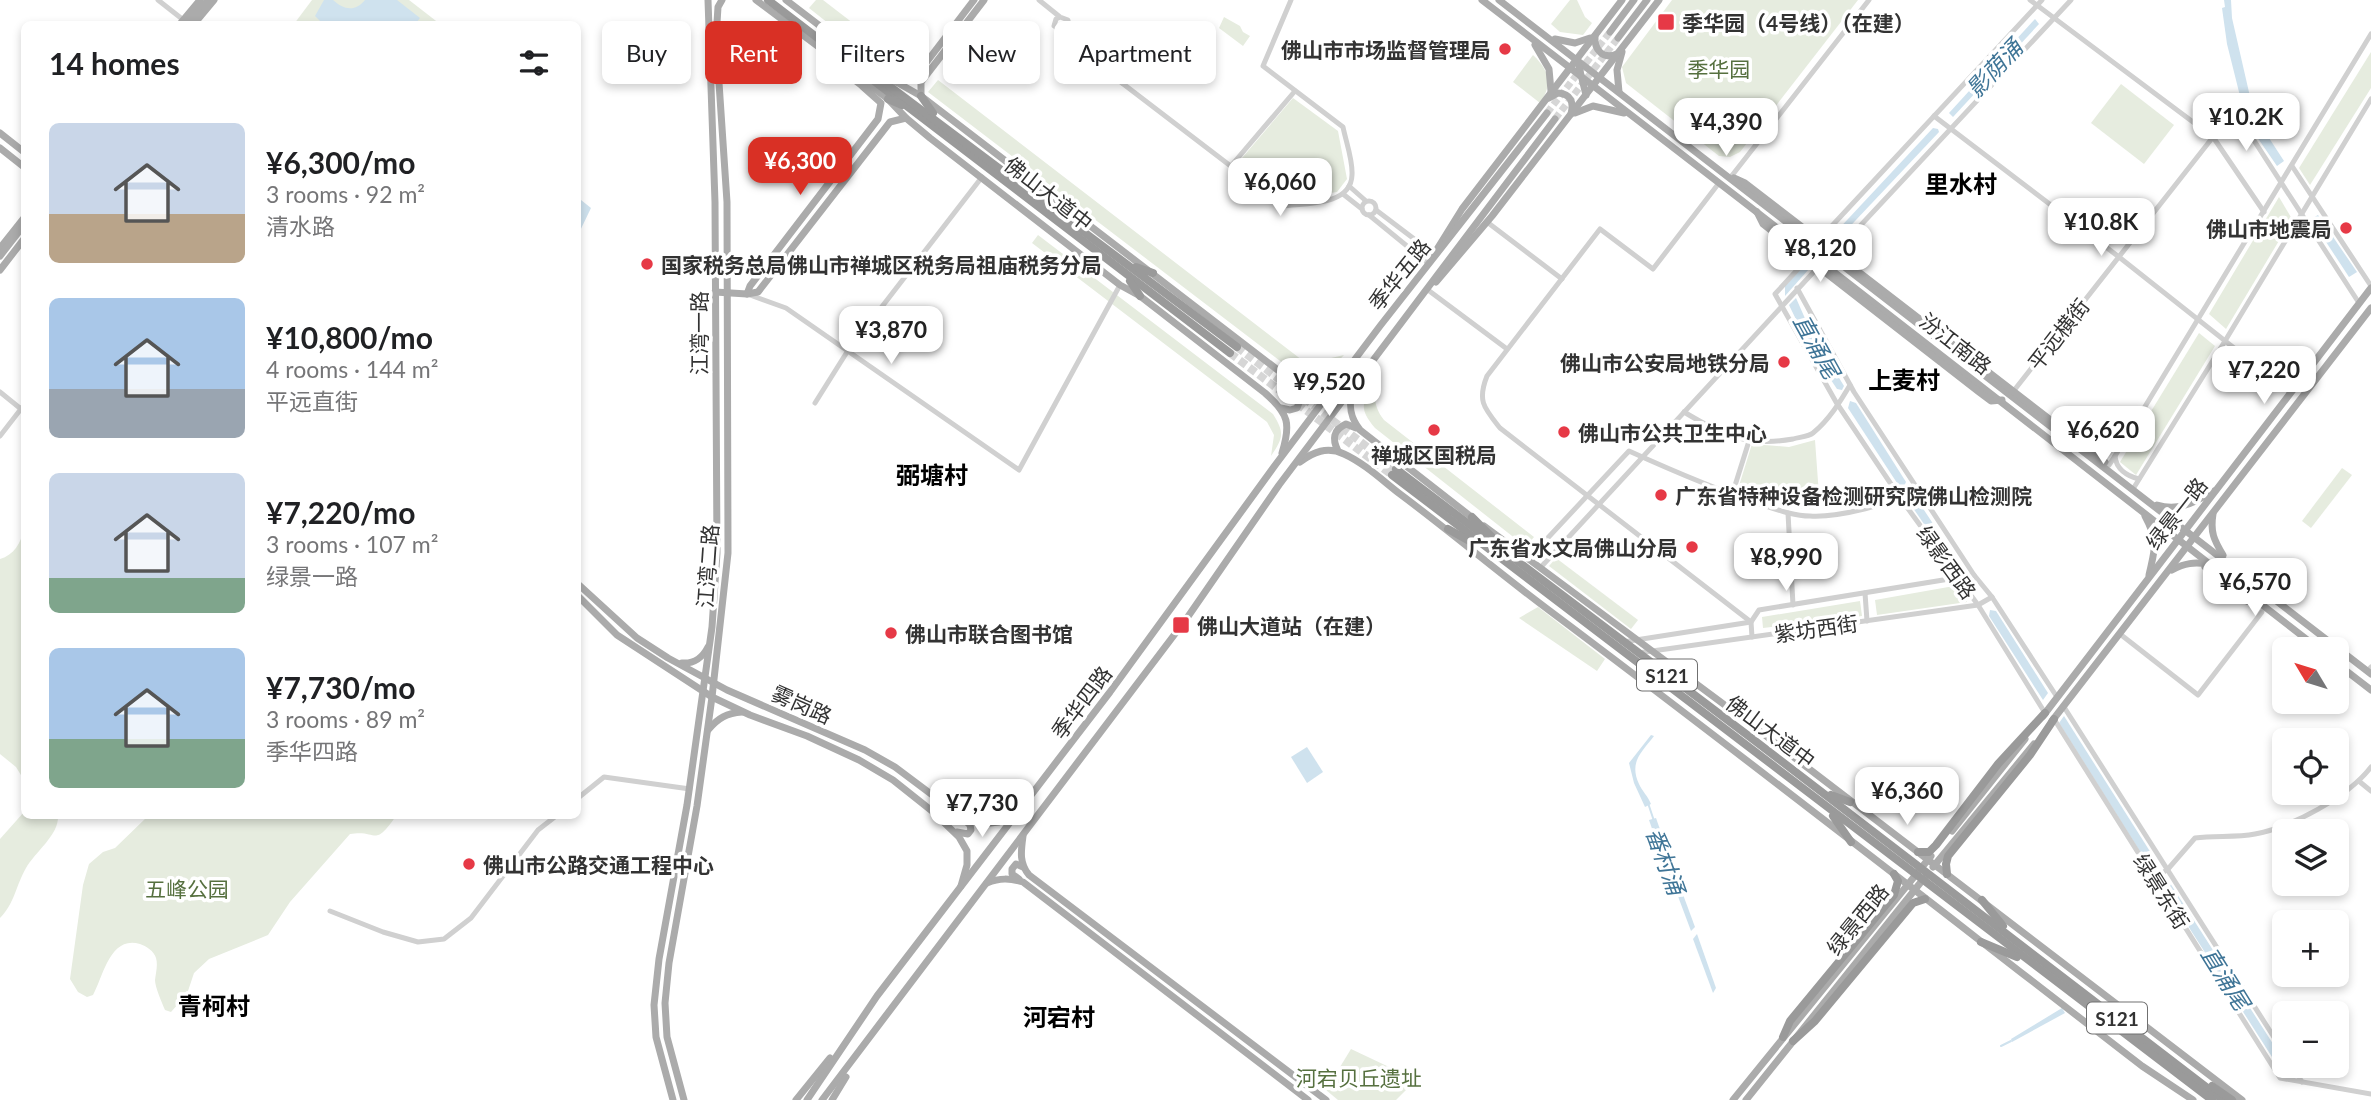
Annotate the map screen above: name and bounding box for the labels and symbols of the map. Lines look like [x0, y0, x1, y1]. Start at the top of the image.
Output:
place label: 季华园（4号线）（在建） [1682, 10, 1915, 35]
marker: 季华园（4号线）（在建） [1656, 12, 1676, 32]
water label: 影荫涌 [1960, 31, 2030, 103]
place label: 佛山市市场监督管理局 [1281, 37, 1491, 62]
marker: 佛山市市场监督管理局 [1497, 41, 1513, 57]
park label: 季华园 [1688, 56, 1751, 81]
pin: ¥10.2K [2189, 94, 2303, 153]
pin: ¥4,390 [1669, 99, 1783, 158]
pin: ¥6,300 [743, 138, 857, 197]
street label: 佛山大道中 [1000, 151, 1098, 235]
pin: ¥6,060 [1223, 158, 1337, 218]
district label: 里水村 [1925, 169, 1997, 198]
pin: ¥10.8K [2044, 198, 2158, 258]
place label: 佛山市地震局 [2206, 216, 2332, 241]
marker: 佛山市地震局 [2338, 220, 2354, 236]
pin: ¥8,120 [1763, 224, 1877, 284]
street label: 季华五路 [1363, 233, 1435, 315]
place label: 国家税务总局佛山市禅城区税务局祖庙税务分局 [661, 252, 1102, 277]
marker: 国家税务总局佛山市禅城区税务局祖庙税务分局 [639, 256, 655, 272]
street label: 江湾一路 [686, 291, 711, 375]
street label: 平远横街 [2022, 293, 2094, 375]
pin: ¥3,870 [834, 306, 948, 366]
street label: 汾江南路 [1915, 307, 1997, 379]
water label: 直涌尾 [1788, 309, 1847, 385]
pin: ¥7,220 [2207, 346, 2321, 406]
place label: 佛山市公安局地铁分局 [1560, 350, 1770, 375]
marker: 佛山市公安局地铁分局 [1776, 354, 1792, 370]
pin: ¥9,520 [1272, 358, 1386, 418]
district label: 上麦村 [1868, 365, 1940, 394]
pin: ¥6,620 [2046, 406, 2160, 466]
place label: 佛山市公共卫生中心 [1578, 420, 1767, 445]
marker: 禅城区国税局 [1426, 422, 1442, 438]
marker: 佛山市公共卫生中心 [1556, 424, 1572, 440]
place label: 禅城区国税局 [1371, 442, 1497, 467]
district label: 弼塘村 [896, 460, 968, 489]
street label: 绿景一路 [2140, 472, 2212, 554]
place label: 广东省特种设备检测研究院佛山检测院 [1675, 483, 2032, 508]
marker: 广东省特种设备检测研究院佛山检测院 [1653, 487, 1669, 503]
street label: 绿影西路 [1912, 521, 1982, 603]
street label: 江湾二路 [692, 523, 722, 609]
pin: ¥8,990 [1729, 534, 1843, 593]
place label: 广东省水文局佛山分局 [1468, 535, 1678, 560]
marker: 广东省水文局佛山分局 [1684, 539, 1700, 555]
pin: ¥6,570 [2198, 558, 2312, 618]
street label: 紫坊西街 [1773, 610, 1859, 646]
place label: 佛山大道站（在建） [1197, 613, 1386, 638]
marker: 佛山大道站（在建） [1171, 615, 1191, 635]
place label: 佛山市联合图书馆 [905, 621, 1073, 646]
marker: 佛山市联合图书馆 [883, 625, 899, 641]
north arrow [2272, 637, 2348, 714]
road number: S121 [1637, 660, 1697, 690]
street label: 季华四路 [1046, 661, 1116, 743]
street label: 雾岗路 [768, 680, 836, 728]
street label: 佛山大道中 [1722, 689, 1820, 773]
pin: ¥6,360 [1850, 768, 1964, 827]
pin: ¥7,730 [925, 780, 1039, 839]
water label: 番村涌 [1641, 824, 1692, 901]
street label: 绿景东街 [2129, 849, 2195, 933]
place label: 佛山市公路交通工程中心 [483, 852, 714, 877]
marker: 佛山市公路交通工程中心 [461, 856, 477, 872]
park label: 五峰公园 [145, 876, 229, 901]
street label: 绿景西路 [1821, 878, 1893, 960]
water label: 直涌尾 [2196, 941, 2257, 1016]
district label: 青柯村 [178, 991, 250, 1020]
district label: 河宕村 [1023, 1002, 1095, 1031]
road number: S121 [2087, 1002, 2147, 1034]
park label: 河宕贝丘遗址 [1296, 1065, 1422, 1090]

